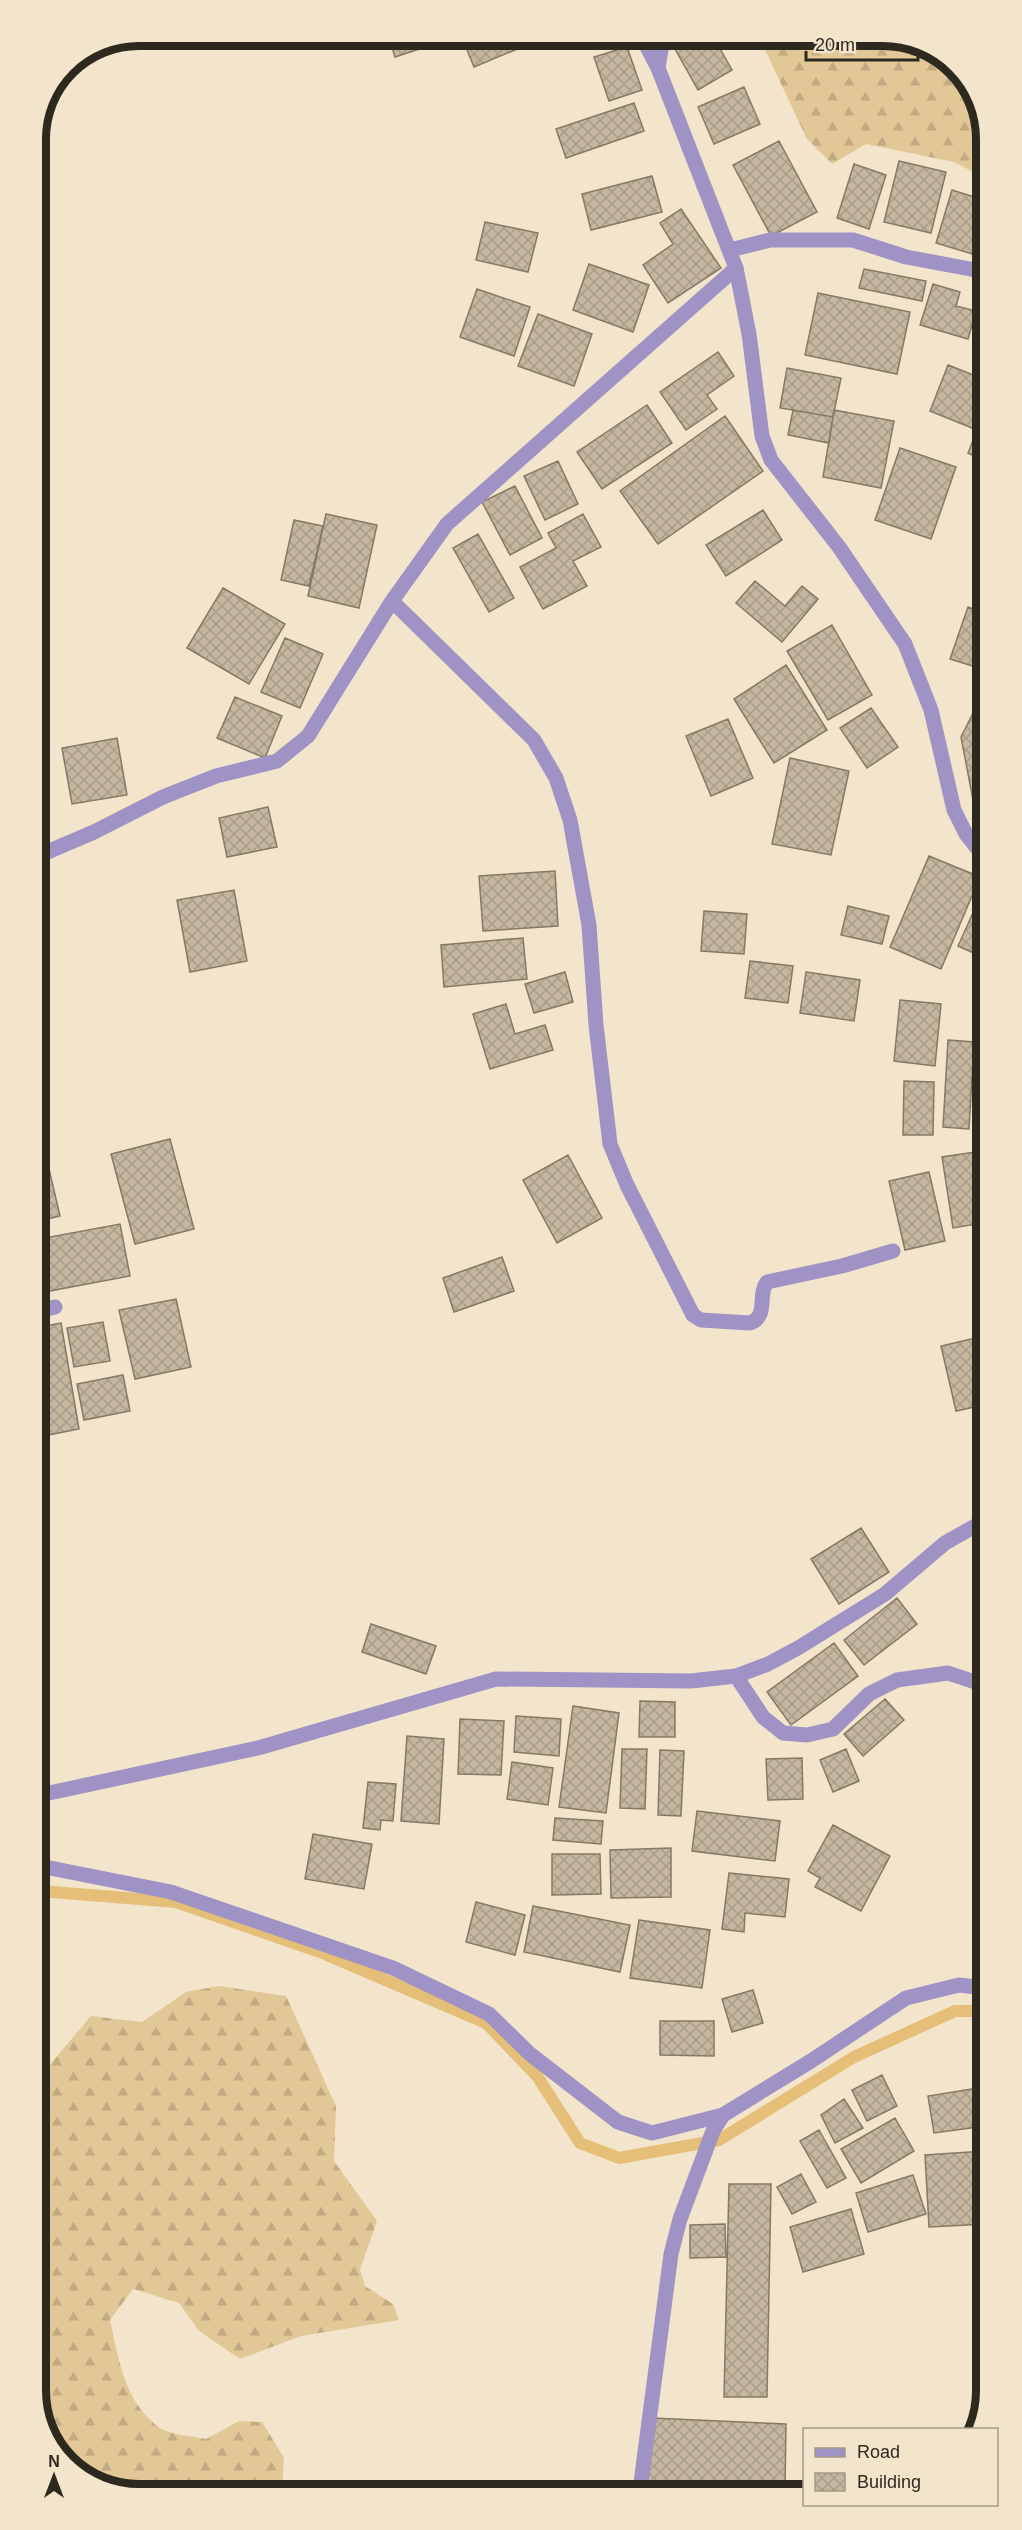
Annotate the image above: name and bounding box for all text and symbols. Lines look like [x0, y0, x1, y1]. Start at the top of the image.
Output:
scale bar [806, 24, 918, 62]
text: 20 m [815, 35, 855, 55]
legend [803, 2428, 998, 2506]
text: Road [857, 2442, 900, 2462]
north arrow [24, 2446, 84, 2506]
text: N [48, 2453, 60, 2470]
text: Building [857, 2472, 921, 2492]

